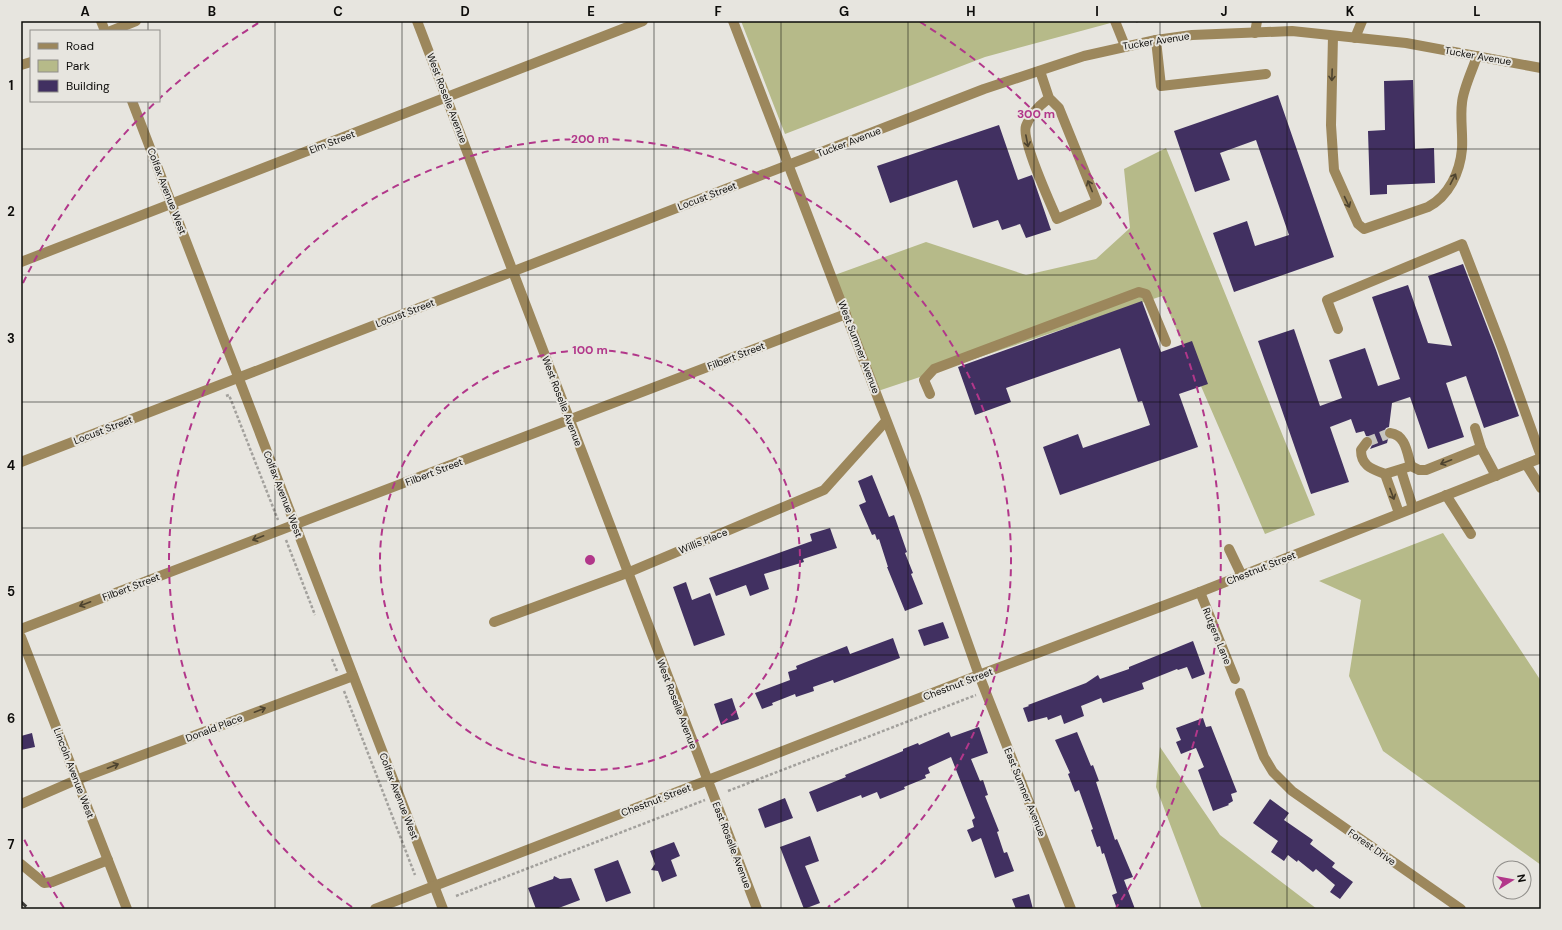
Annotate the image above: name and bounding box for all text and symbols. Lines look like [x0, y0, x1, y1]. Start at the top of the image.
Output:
text: A [80, 3, 90, 20]
text: B [208, 3, 216, 20]
text: C [333, 3, 343, 20]
text: D [460, 3, 470, 20]
text: E [587, 3, 595, 20]
text: F [714, 3, 722, 20]
text: G [839, 3, 849, 20]
text: H [966, 3, 976, 20]
text: I [1095, 3, 1099, 20]
text: J [1220, 3, 1228, 20]
text: K [1346, 3, 1355, 20]
text: L [1473, 3, 1481, 20]
street label: Tucker Avenue [1122, 29, 1191, 53]
legend [30, 30, 160, 102]
text: Road [66, 38, 94, 54]
street label: Tucker Avenue [1444, 44, 1513, 68]
street label: West Roselle Avenue [424, 51, 470, 145]
text: Park [66, 58, 90, 74]
one-way arrow [1328, 68, 1336, 81]
text: 1 [9, 77, 13, 94]
text: Building [66, 78, 110, 94]
text: 300 m [1017, 106, 1055, 122]
street label: Tucker Avenue [815, 124, 883, 160]
street label: Elm Street [307, 127, 357, 157]
text: 200 m [571, 131, 609, 147]
one-way arrow [1023, 134, 1031, 147]
street label: Colfax Avenue West [144, 146, 190, 236]
one-way arrow [1450, 173, 1458, 185]
street label: Locust Street [676, 179, 738, 213]
one-way arrow [1086, 180, 1093, 192]
one-way arrow [1344, 195, 1351, 207]
text: 2 [7, 203, 15, 220]
street label: Locust Street [374, 296, 436, 330]
street label: West Sumner Avenue [835, 299, 883, 396]
text: 3 [7, 330, 15, 347]
street label: Filbert Street [705, 339, 767, 373]
text: 100 m [572, 342, 608, 358]
street label: West Roselle Avenue [539, 354, 585, 448]
street label: Locust Street [72, 413, 134, 447]
street label: Colfax Avenue West [260, 449, 306, 539]
street label: Filbert Street [403, 455, 465, 489]
text: 4 [7, 457, 15, 474]
one-way arrow [1441, 459, 1453, 466]
one-way arrow [1388, 487, 1396, 499]
street label: Willis Place [677, 525, 730, 557]
one-way arrow [253, 535, 265, 543]
street label: Chestnut Street [1224, 548, 1298, 588]
centre of rings [583, 553, 597, 567]
street label: Filbert Street [100, 570, 162, 604]
text: 5 [7, 583, 15, 600]
one-way arrow [79, 601, 91, 609]
street label: Rutgers Lane [1200, 606, 1234, 667]
street label: West Roselle Avenue [654, 657, 700, 751]
street label: Chestnut Street [921, 665, 995, 703]
one-way arrow [254, 706, 266, 714]
text: 6 [7, 710, 15, 727]
street label: Donald Place [184, 711, 245, 745]
street label: Lincoln Avenue West [51, 726, 97, 820]
street label: East Sumner Avenue [1001, 746, 1049, 839]
street label: Colfax Avenue West [376, 751, 422, 841]
one-way arrow [106, 762, 118, 770]
street label: Chestnut Street [619, 781, 693, 819]
street label: East Roselle Avenue [710, 800, 755, 890]
street label: Forest Drive [1346, 826, 1399, 868]
text: 7 [8, 836, 15, 853]
north arrow [1492, 860, 1532, 900]
text: N [1514, 873, 1529, 883]

